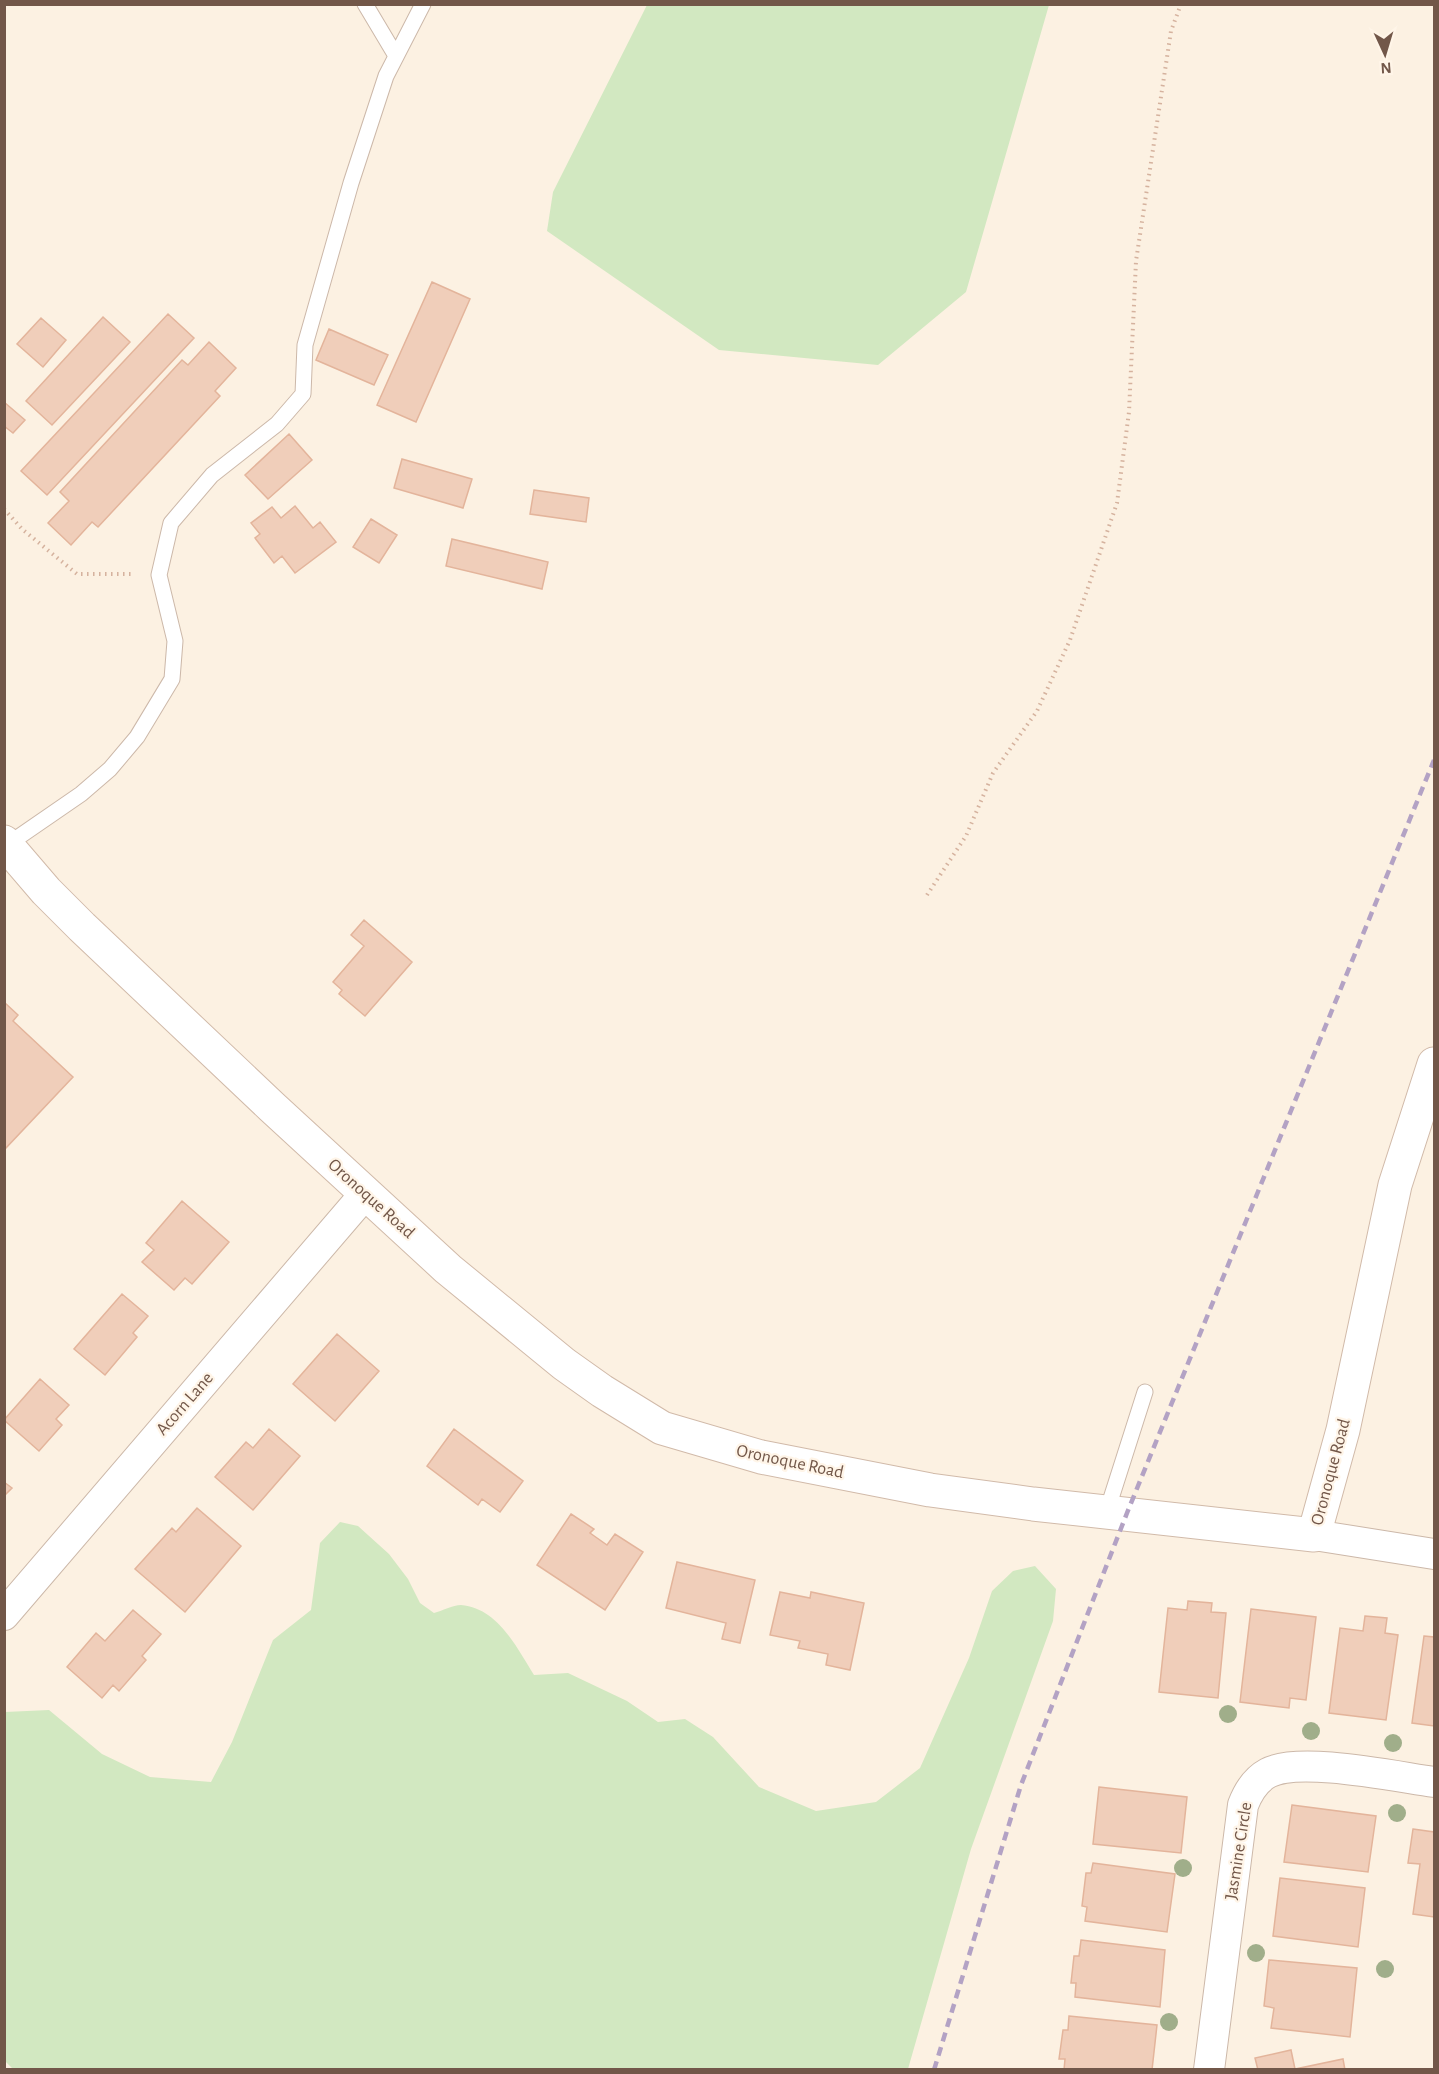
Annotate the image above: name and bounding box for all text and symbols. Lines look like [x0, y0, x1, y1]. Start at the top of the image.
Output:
north arrow [1355, 24, 1415, 84]
text: N [1380, 60, 1392, 76]
street label: Oronoque Road [324, 1156, 418, 1242]
street label: Acorn Lane [153, 1369, 217, 1439]
street label: Oronoque Road [1308, 1417, 1354, 1527]
street label: Oronoque Road [735, 1442, 845, 1482]
street label: Jasmine Circle [1222, 1801, 1256, 1901]

